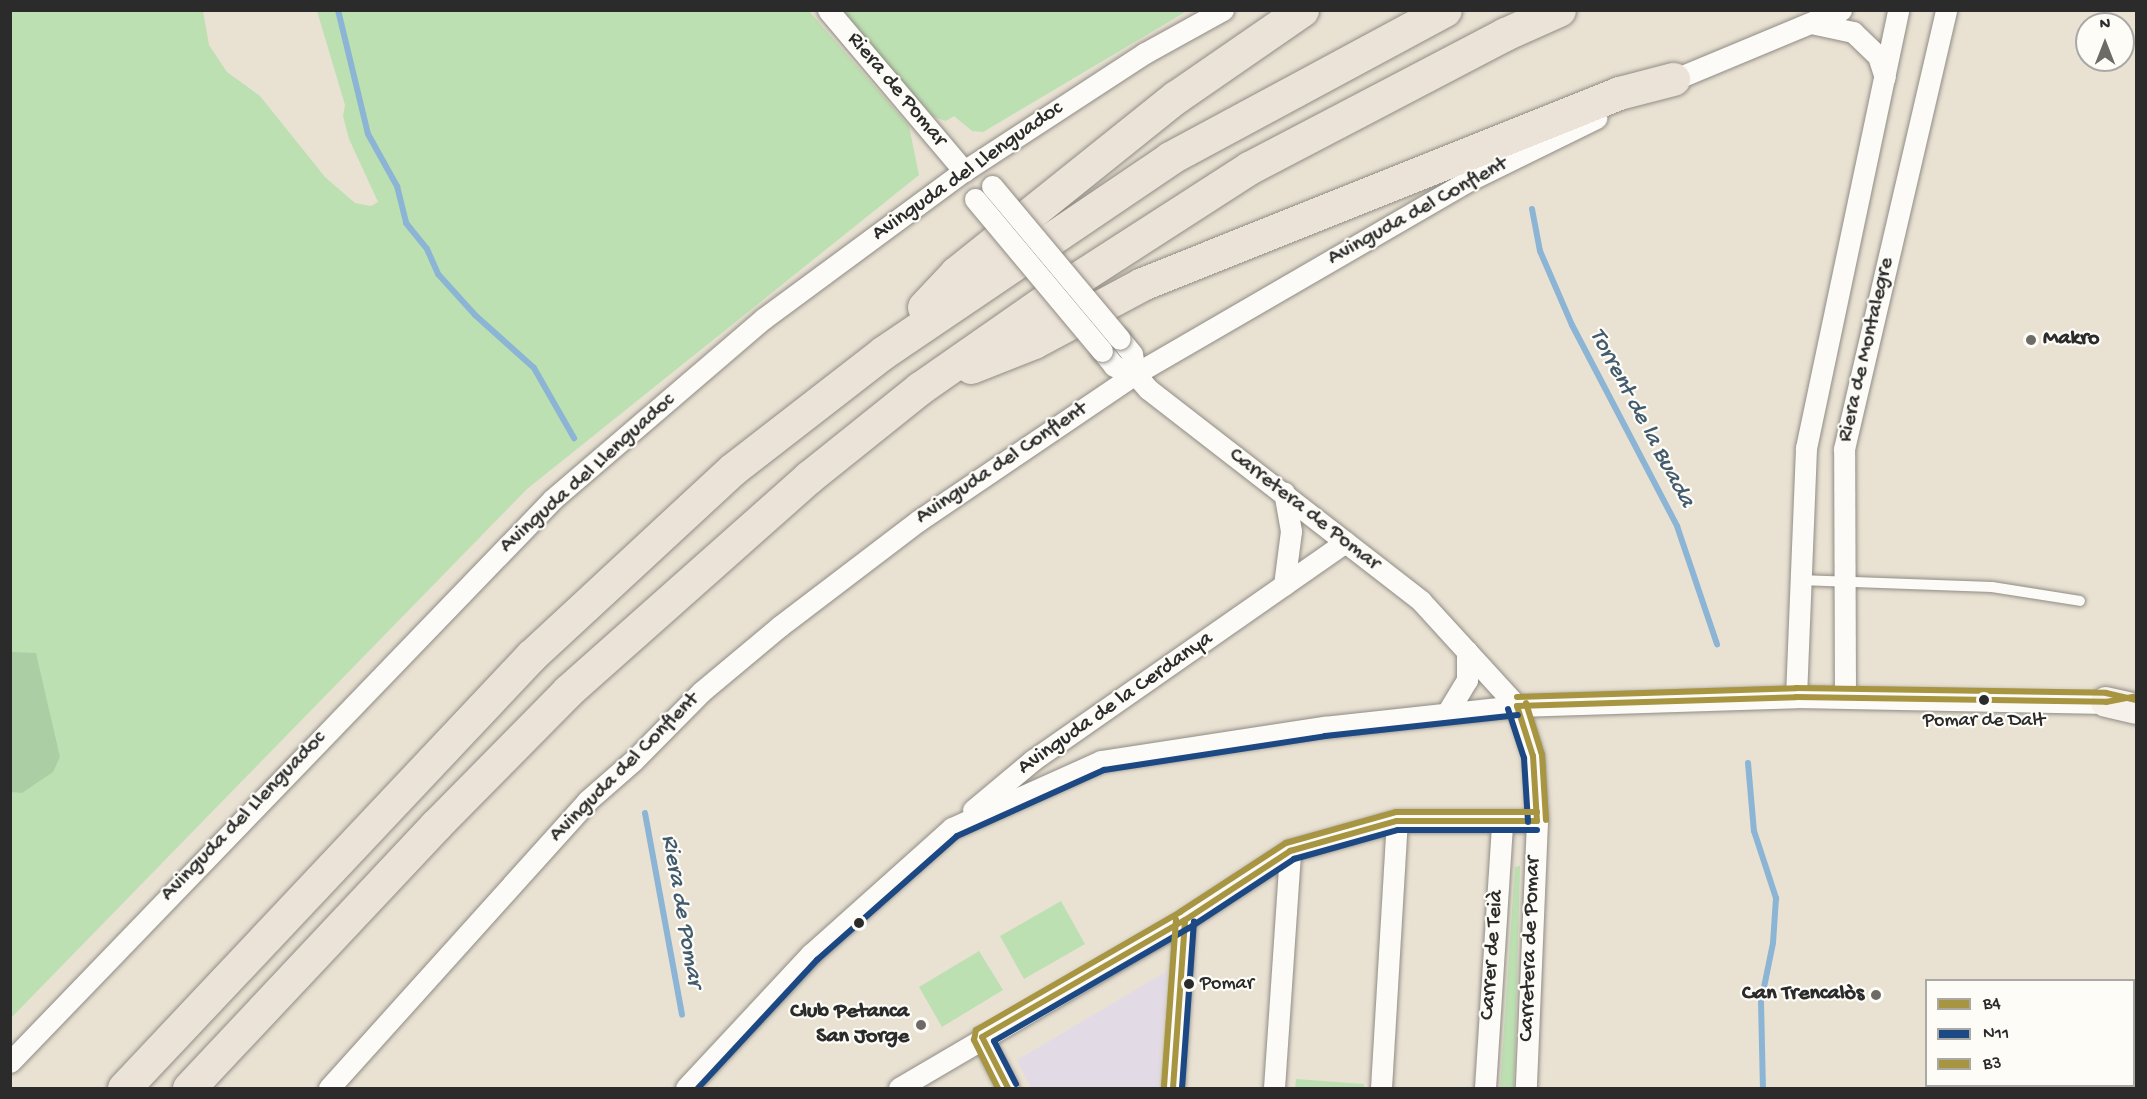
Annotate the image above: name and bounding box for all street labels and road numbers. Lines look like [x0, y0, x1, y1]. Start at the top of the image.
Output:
street label: Riera de Pomar [840, 27, 952, 153]
street label: Avinguda del Llenguadoc [867, 96, 1069, 248]
street label: Avinguda del Conflent [1323, 152, 1513, 272]
street label: Riera de Montalegre [1833, 255, 1901, 445]
street label: Avinguda del Llenguadoc [495, 388, 681, 560]
street label: Avinguda del Conflent [911, 397, 1093, 531]
street label: Carretera de Pomar [1223, 443, 1385, 577]
street label: Avinguda de la Cerdanya [1013, 627, 1219, 781]
street label: Avinguda del Conflent [544, 687, 706, 849]
street label: Avinguda del Llenguadoc [156, 726, 332, 908]
street label: Carretera de Pomar [1515, 856, 1547, 1042]
street label: Carrer de Teià [1475, 889, 1511, 1021]

